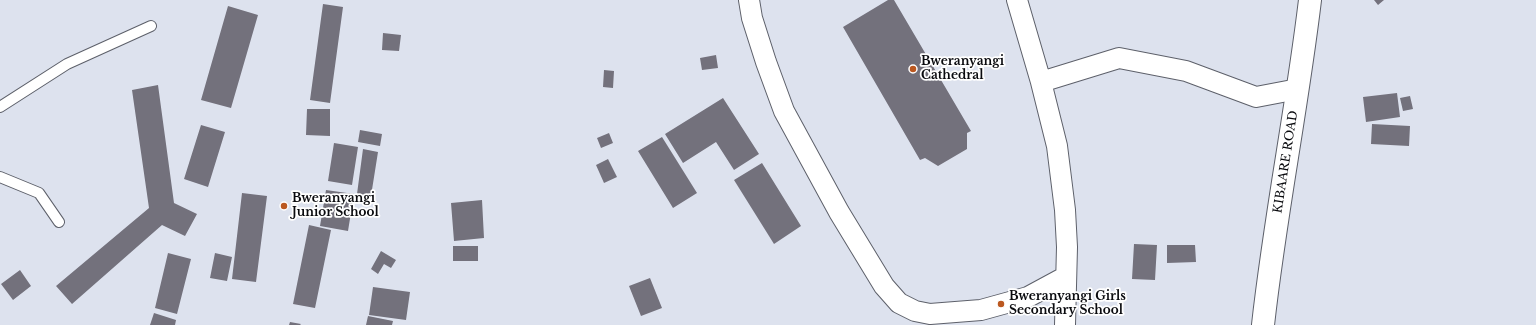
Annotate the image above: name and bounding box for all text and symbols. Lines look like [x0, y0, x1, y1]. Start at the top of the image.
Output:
place label: Bweranyangi Cathedral [921, 55, 1004, 83]
marker: Bweranyangi Cathedral [908, 64, 918, 74]
street label: KIBAARE ROAD [1271, 110, 1301, 214]
place label: Bweranyangi Junior School [292, 192, 379, 220]
marker: Bweranyangi Junior School [279, 201, 289, 211]
place label: Bweranyangi Girls Secondary School [1009, 290, 1126, 318]
marker: Bweranyangi Girls Secondary School [996, 299, 1006, 309]

